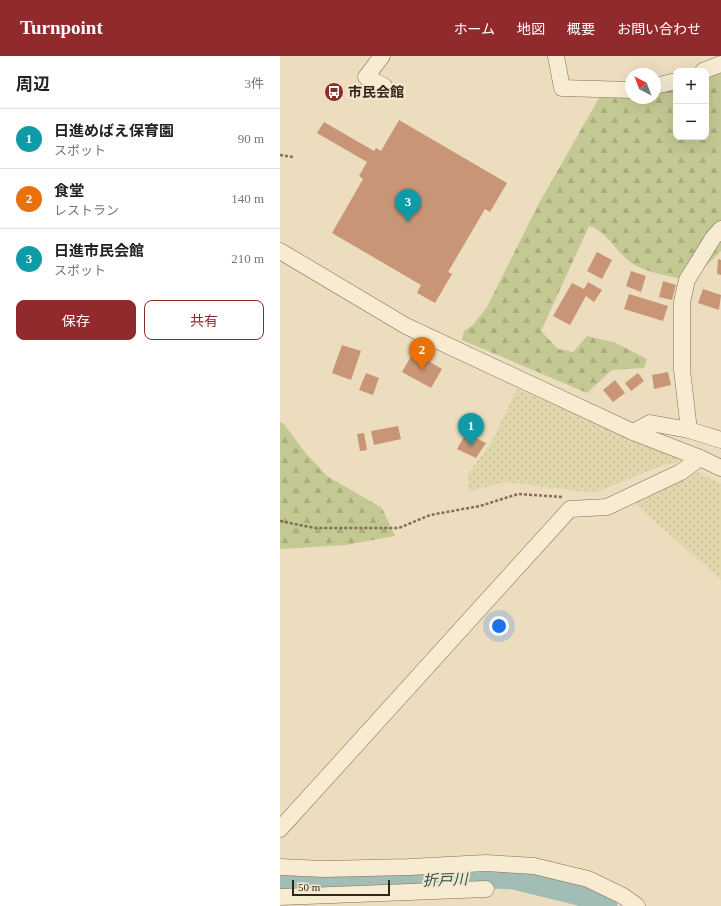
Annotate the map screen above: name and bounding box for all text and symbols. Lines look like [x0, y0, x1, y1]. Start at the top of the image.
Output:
text: Turnpoint [20, 17, 103, 38]
text: ホーム [453, 22, 495, 37]
text: 地図 [517, 22, 545, 37]
text: 概要 [567, 22, 595, 37]
text: お問い合わせ [617, 22, 701, 37]
north arrow [625, 68, 661, 104]
map controls [673, 68, 709, 140]
button: + [673, 68, 709, 104]
text: 周辺 [16, 75, 50, 94]
text: 3件 [244, 76, 264, 91]
bus stop icon: 市民会館 [323, 81, 345, 103]
place label: 市民会館 [348, 85, 404, 100]
button: − [673, 104, 709, 140]
text: 日進めばえ保育園 [54, 123, 174, 139]
text: 1 [26, 131, 32, 146]
text: 90 m [238, 131, 264, 146]
text: スポット [54, 143, 106, 158]
text: 食堂 [54, 183, 84, 199]
pin: 3 [395, 189, 421, 222]
text: 2 [26, 191, 32, 206]
text: 140 m [231, 191, 264, 206]
text: レストラン [54, 203, 119, 218]
text: 日進市民会館 [54, 243, 144, 259]
text: 3 [26, 251, 32, 266]
text: 210 m [231, 251, 264, 266]
text: スポット [54, 263, 106, 278]
button: 保存 [16, 300, 136, 340]
button: 共有 [144, 300, 264, 340]
pin: 2 [409, 337, 435, 370]
pin: 1 [458, 413, 484, 446]
your location [489, 616, 509, 636]
water label: 折戸川 [422, 871, 470, 889]
scale bar [292, 878, 390, 897]
text: 50 m [298, 881, 320, 893]

